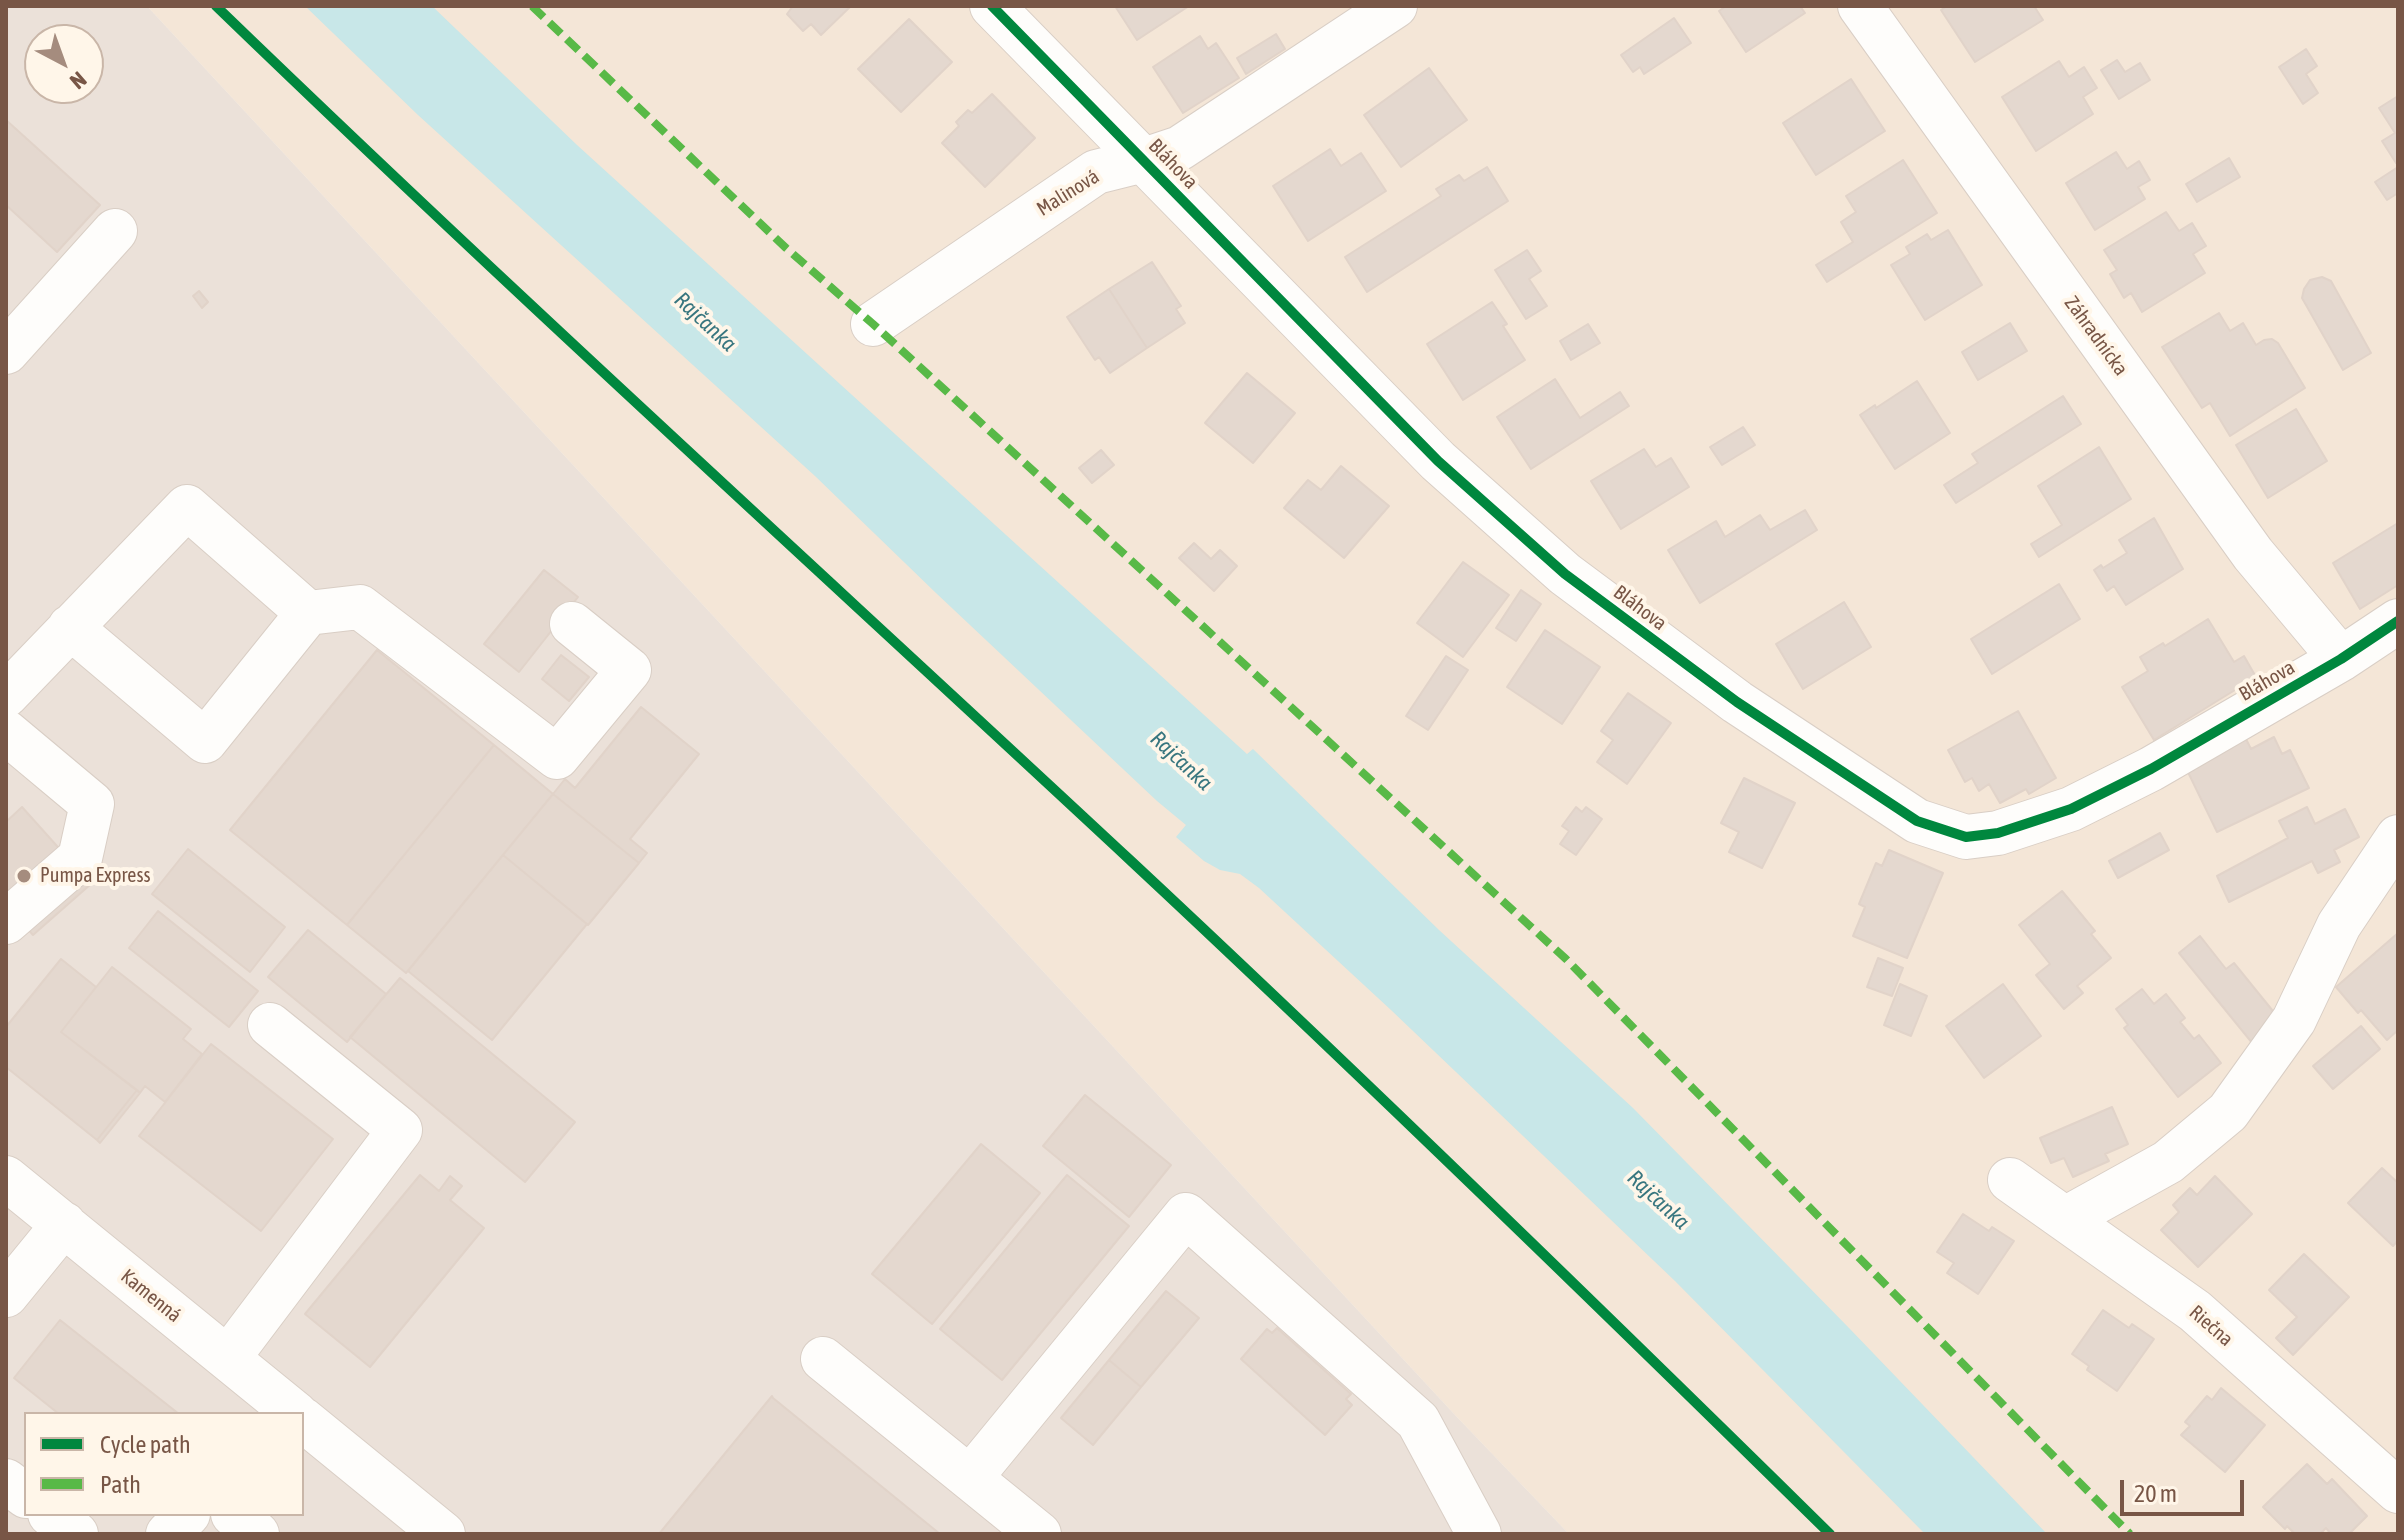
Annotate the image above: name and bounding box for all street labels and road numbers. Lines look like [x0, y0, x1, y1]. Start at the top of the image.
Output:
street label: Bláhova [1143, 134, 1203, 194]
street label: Malinová [1032, 165, 1104, 221]
street label: Záhradnícka [2059, 292, 2133, 380]
street label: Bláhova [1609, 580, 1671, 636]
street label: Bláhova [2235, 656, 2299, 706]
street label: Kamenná [116, 1264, 186, 1328]
street label: Riečna [2184, 1301, 2238, 1351]

